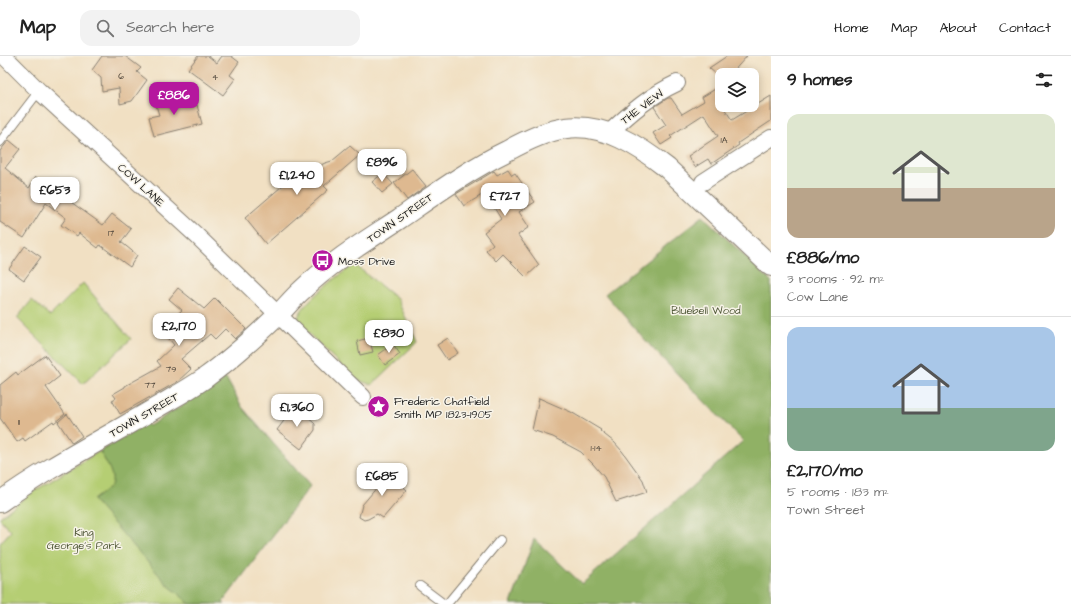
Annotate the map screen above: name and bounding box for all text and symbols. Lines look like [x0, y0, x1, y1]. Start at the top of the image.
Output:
search box [80, 10, 360, 46]
text: Map [20, 14, 56, 41]
icon: search [94, 17, 116, 39]
text: Search here [126, 17, 215, 38]
text: Home [834, 18, 869, 38]
text: Map [891, 18, 917, 38]
text: About [939, 18, 977, 38]
text: Contact [999, 18, 1051, 38]
map controls [715, 68, 759, 112]
button: layers [715, 68, 759, 112]
text: 9 homes [787, 68, 852, 92]
icon: filters [1033, 69, 1055, 91]
house number: 6 [118, 70, 124, 83]
house number: 4 [212, 71, 218, 84]
pin: £886 [150, 82, 198, 116]
text: £886 [158, 86, 190, 104]
street label: THE VIEW [618, 86, 667, 128]
house number: 1A [721, 134, 728, 147]
icon: home [885, 140, 957, 212]
pin: £896 [358, 149, 406, 183]
text: £896 [367, 153, 398, 171]
street label: COW LANE [114, 160, 168, 210]
pin: £1,240 [264, 162, 330, 196]
text: £1,240 [279, 166, 315, 184]
pin: £653 [31, 177, 79, 211]
text: £653 [40, 181, 70, 199]
pin: £727 [481, 183, 529, 217]
text: £727 [490, 187, 520, 205]
street label: TOWN STREET [364, 190, 436, 246]
house number: 17 [108, 227, 115, 240]
text: £886/mo [787, 246, 859, 270]
bus stop icon: Moss Drive [310, 248, 336, 274]
place label: Moss Drive [338, 254, 395, 269]
text: 3 rooms · 92 m² [787, 270, 885, 288]
text: Cow Lane [787, 288, 848, 306]
park label: Bluebell Wood [671, 303, 741, 318]
pin: £2,170 [146, 313, 212, 347]
text: £2,170 [162, 317, 196, 335]
pin: £830 [365, 320, 413, 354]
text: £830 [374, 324, 404, 342]
icon: home [885, 353, 957, 425]
house number: 79 [166, 363, 176, 376]
house number: 77 [144, 379, 156, 392]
street label: TOWN STREET [107, 389, 181, 441]
pin: £1,360 [264, 394, 330, 428]
place icon: Frederic Chatfield Smith MP 1823-1905 [366, 394, 392, 420]
place label: Frederic Chatfield Smith MP 1823-1905 [394, 394, 493, 422]
text: £1,360 [280, 398, 314, 416]
house number: 11 [18, 416, 20, 429]
house number: 1-14 [590, 442, 602, 455]
text: £2,170/mo [787, 459, 863, 483]
pin: £685 [358, 463, 406, 497]
text: £685 [366, 467, 398, 485]
text: 5 rooms · 183 m² [787, 483, 889, 501]
text: Town Street [787, 501, 865, 519]
park label: King George's Park [47, 525, 122, 554]

